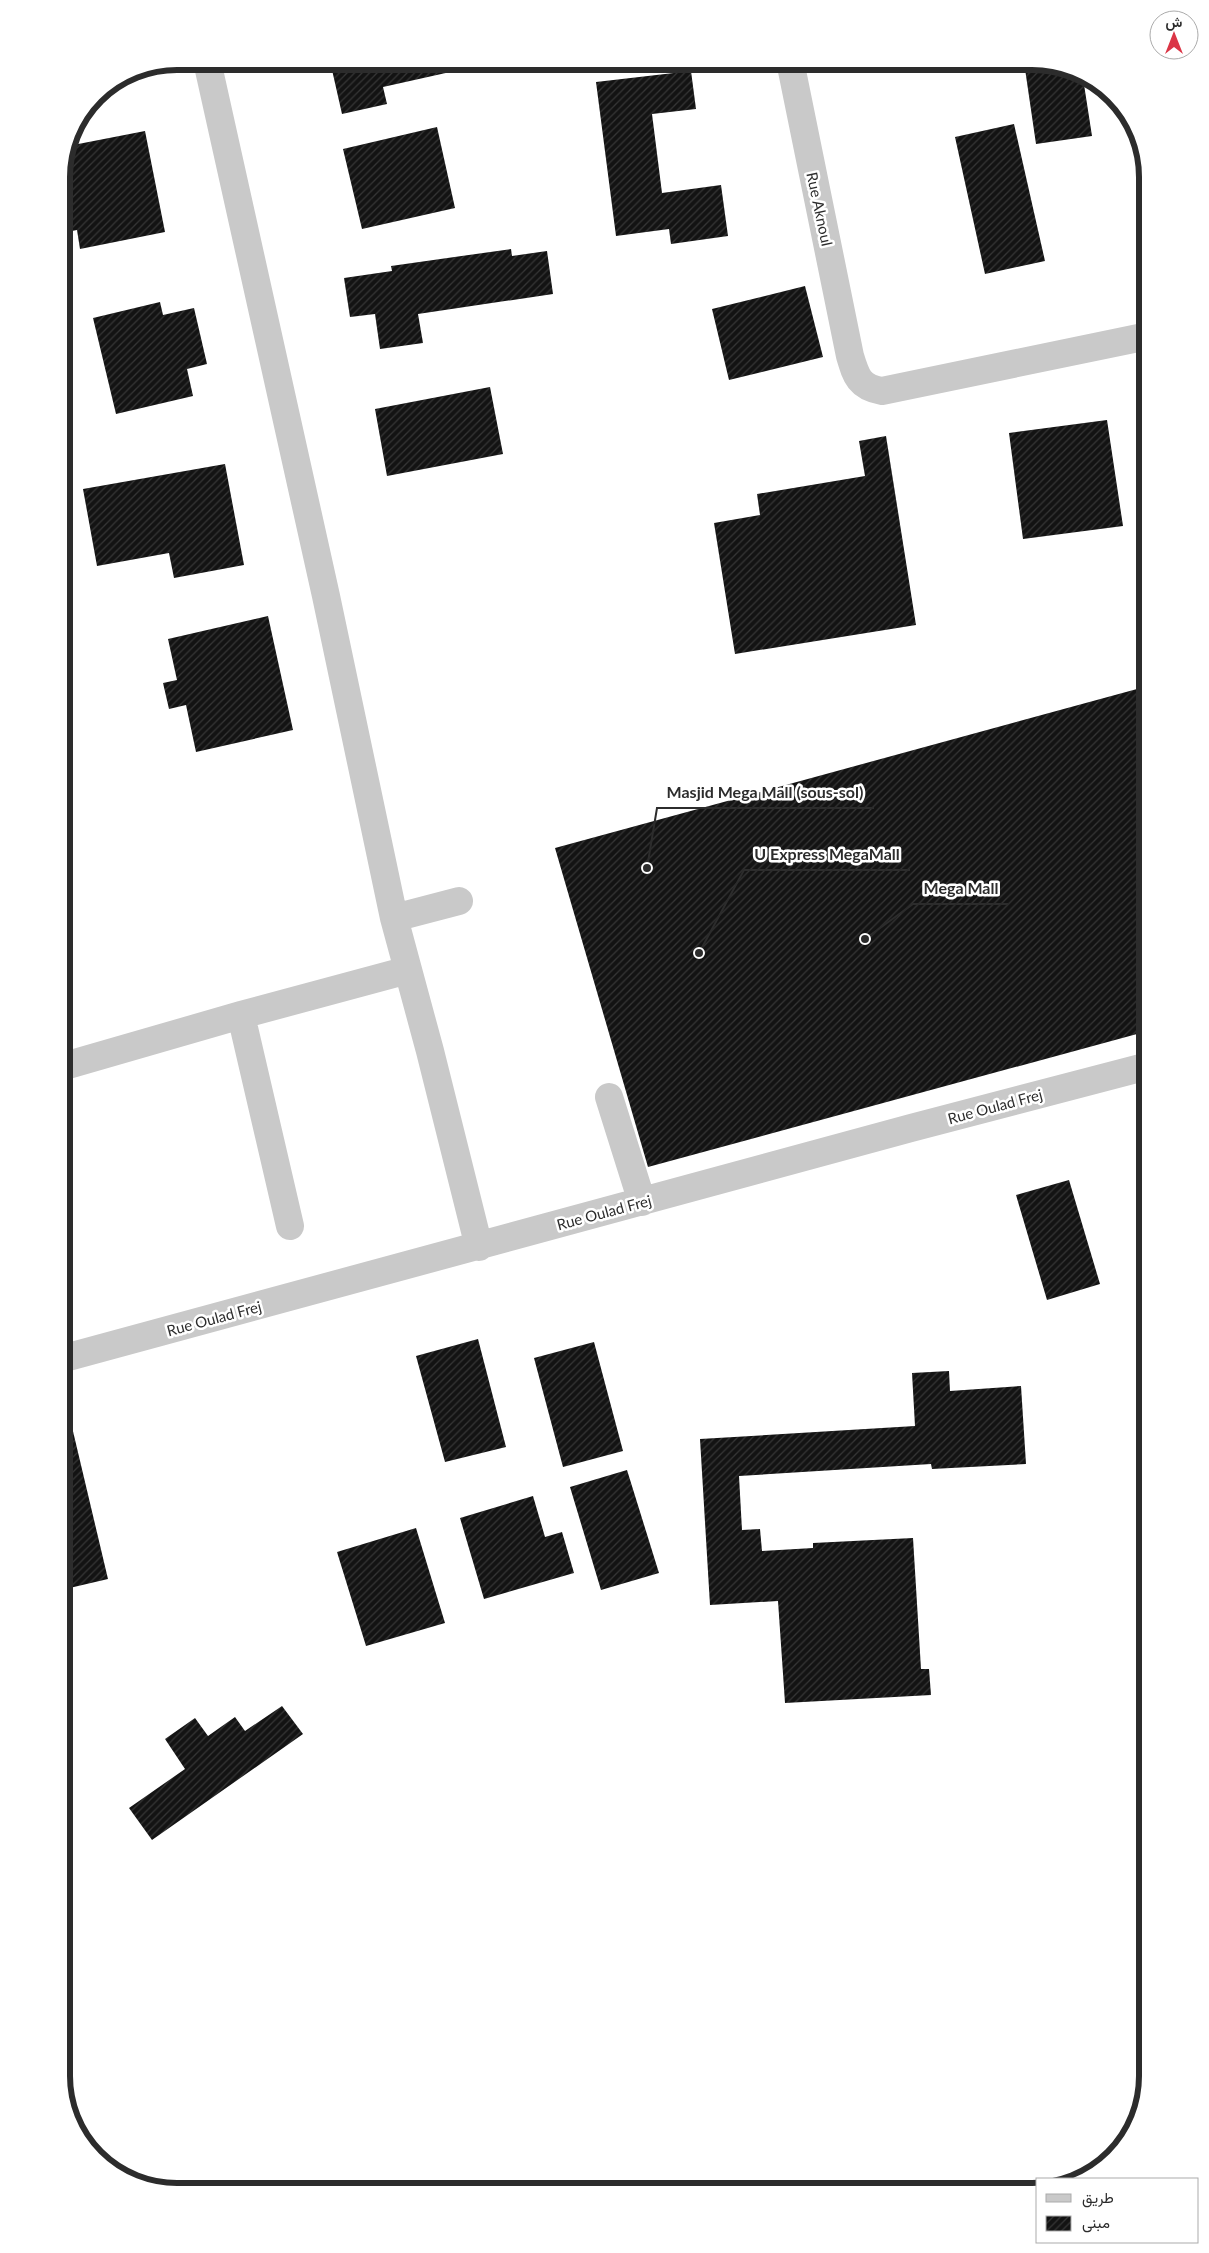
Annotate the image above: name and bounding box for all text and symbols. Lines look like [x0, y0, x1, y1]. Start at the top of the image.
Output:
north arrow [1149, 10, 1199, 60]
text: ش [1166, 13, 1183, 31]
street label: Rue Aknoul [803, 170, 837, 248]
callout: Masjid Mega Mall (sous-sol) [657, 777, 874, 808]
text: Masjid Mega Mall (sous-sol) [667, 782, 863, 801]
callout: U Express MegaMall [744, 839, 910, 870]
text: U Express MegaMall [754, 844, 900, 863]
callout: Mega Mall [913, 873, 1008, 904]
text: Mega Mall [924, 878, 998, 897]
street label: Rue Oulad Frej [946, 1085, 1044, 1127]
street label: Rue Oulad Frej [555, 1191, 653, 1233]
street label: Rue Oulad Frej [165, 1297, 263, 1339]
legend [1036, 2178, 1199, 2243]
text: طريق [1082, 2188, 1114, 2208]
text: مبنى [1082, 2213, 1110, 2233]

